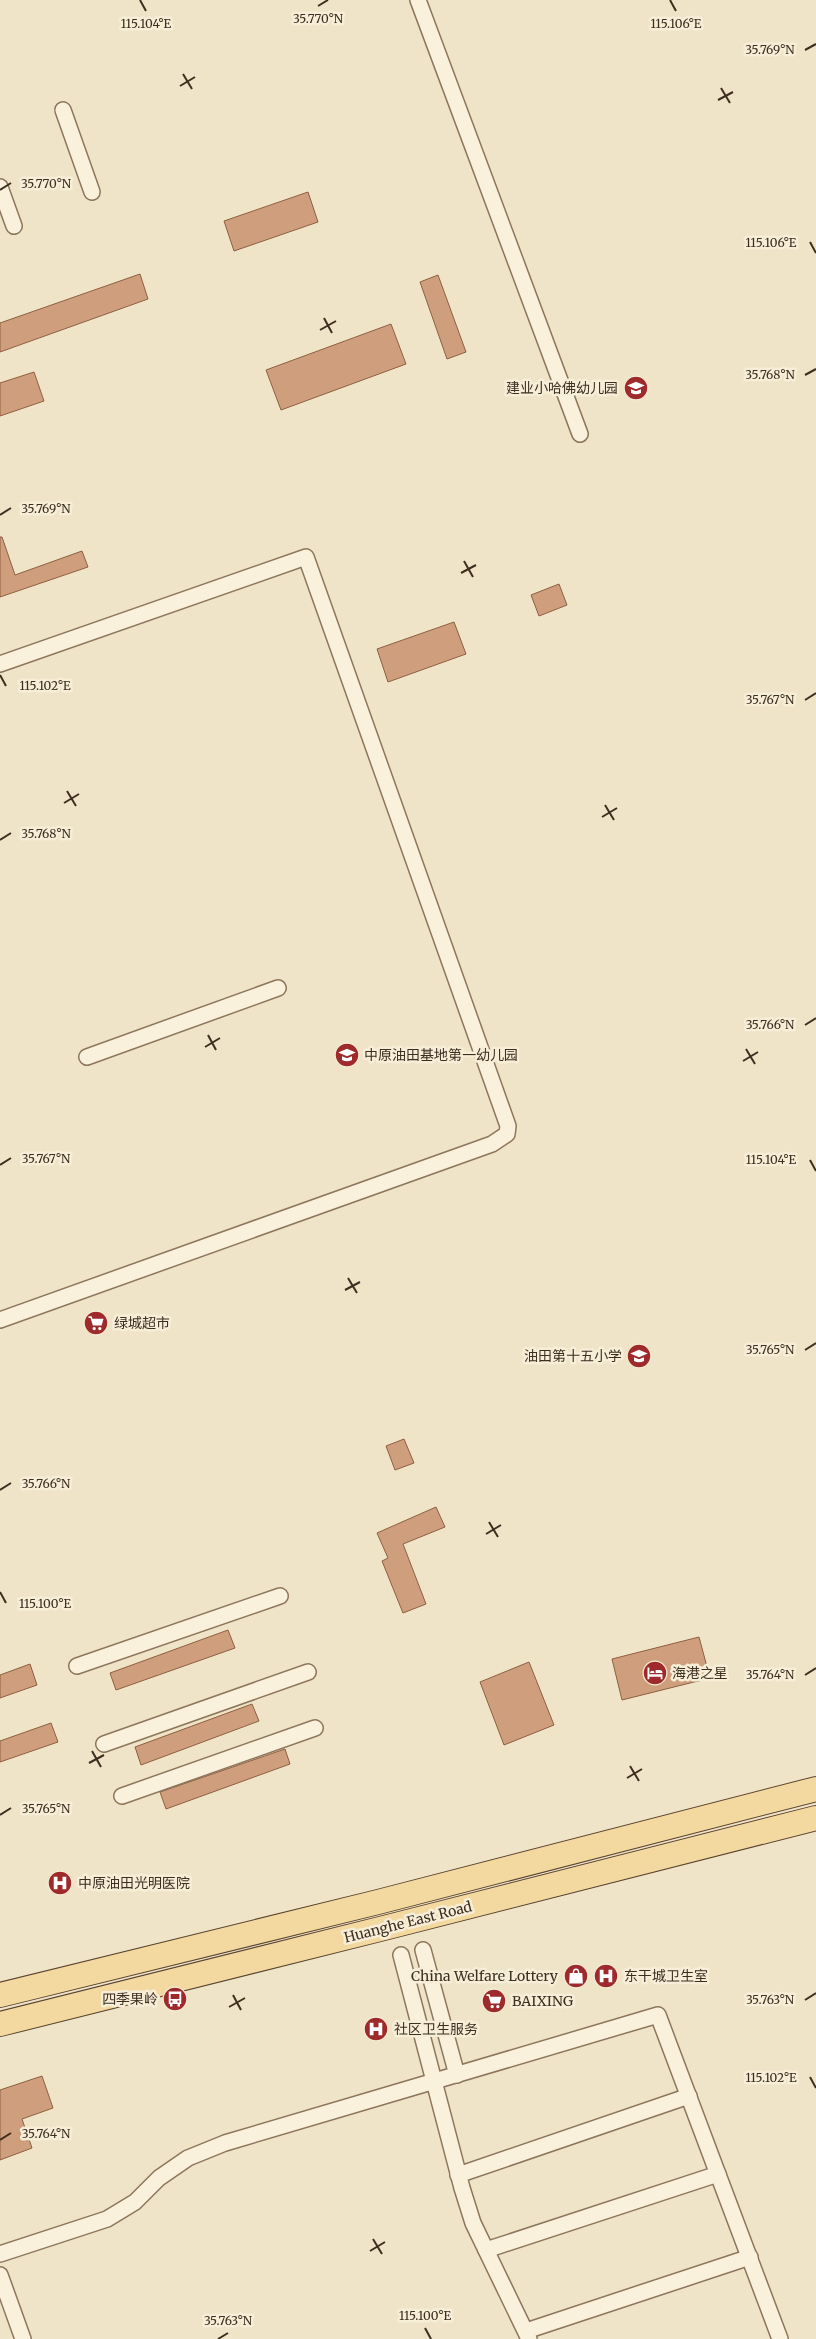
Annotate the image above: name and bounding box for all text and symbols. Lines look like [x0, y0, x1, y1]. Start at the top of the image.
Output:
text: 35.770°N [293, 11, 344, 26]
text: 115.104°E [121, 16, 172, 31]
text: 115.106°E [651, 16, 702, 31]
text: 35.769°N [745, 42, 795, 57]
text: 35.770°N [21, 176, 72, 191]
text: 115.106°E [746, 235, 797, 250]
text: 35.768°N [745, 367, 795, 382]
school or university icon: 建业小哈佛幼儿园 [623, 375, 649, 401]
place label: 建业小哈佛幼儿园 [506, 379, 618, 397]
text: 35.769°N [21, 501, 71, 516]
text: 115.102°E [19, 678, 71, 693]
text: 35.767°N [746, 692, 795, 707]
text: 35.768°N [21, 826, 71, 841]
text: 35.766°N [746, 1017, 795, 1032]
school or university icon: 中原油田基地第一幼儿园 [334, 1042, 360, 1068]
place label: 中原油田基地第一幼儿园 [364, 1046, 518, 1064]
text: 35.767°N [22, 1151, 71, 1166]
text: 115.104°E [746, 1152, 797, 1167]
supermarket icon: 绿城超市 [83, 1310, 109, 1336]
place label: 绿城超市 [114, 1314, 170, 1332]
text: 35.765°N [746, 1342, 795, 1357]
school or university icon: 油田第十五小学 [626, 1343, 652, 1369]
place label: 油田第十五小学 [524, 1347, 622, 1365]
text: 35.766°N [22, 1476, 71, 1491]
text: 115.100°E [19, 1596, 71, 1611]
hotel icon: 海港之星 [642, 1660, 668, 1686]
place label: 海港之星 [672, 1664, 728, 1682]
text: 35.764°N [746, 1667, 795, 1682]
text: 35.765°N [22, 1801, 71, 1816]
hospital icon: 中原油田光明医院 [47, 1870, 73, 1896]
place label: 中原油田光明医院 [78, 1874, 190, 1892]
street label: Huanghe East Road [342, 1897, 474, 1947]
shop icon: China Welfare Lottery [563, 1963, 589, 1989]
hospital icon: 东干城卫生室 [593, 1963, 619, 1989]
place label: China Welfare Lottery [411, 1967, 559, 1985]
place label: 东干城卫生室 [624, 1967, 708, 1985]
bus stop icon: 四季果岭 [162, 1986, 188, 2012]
supermarket icon: BAIXING [481, 1988, 507, 2014]
place label: 四季果岭 [102, 1990, 158, 2008]
place label: BAIXING [512, 1992, 573, 2010]
text: 35.763°N [746, 1992, 795, 2007]
hospital icon: 社区卫生服务 [363, 2016, 389, 2042]
place label: 社区卫生服务 [394, 2020, 478, 2038]
text: 115.102°E [745, 2070, 797, 2085]
text: 35.764°N [22, 2126, 71, 2141]
text: 115.100°E [399, 2308, 451, 2323]
text: 35.763°N [204, 2313, 253, 2328]

